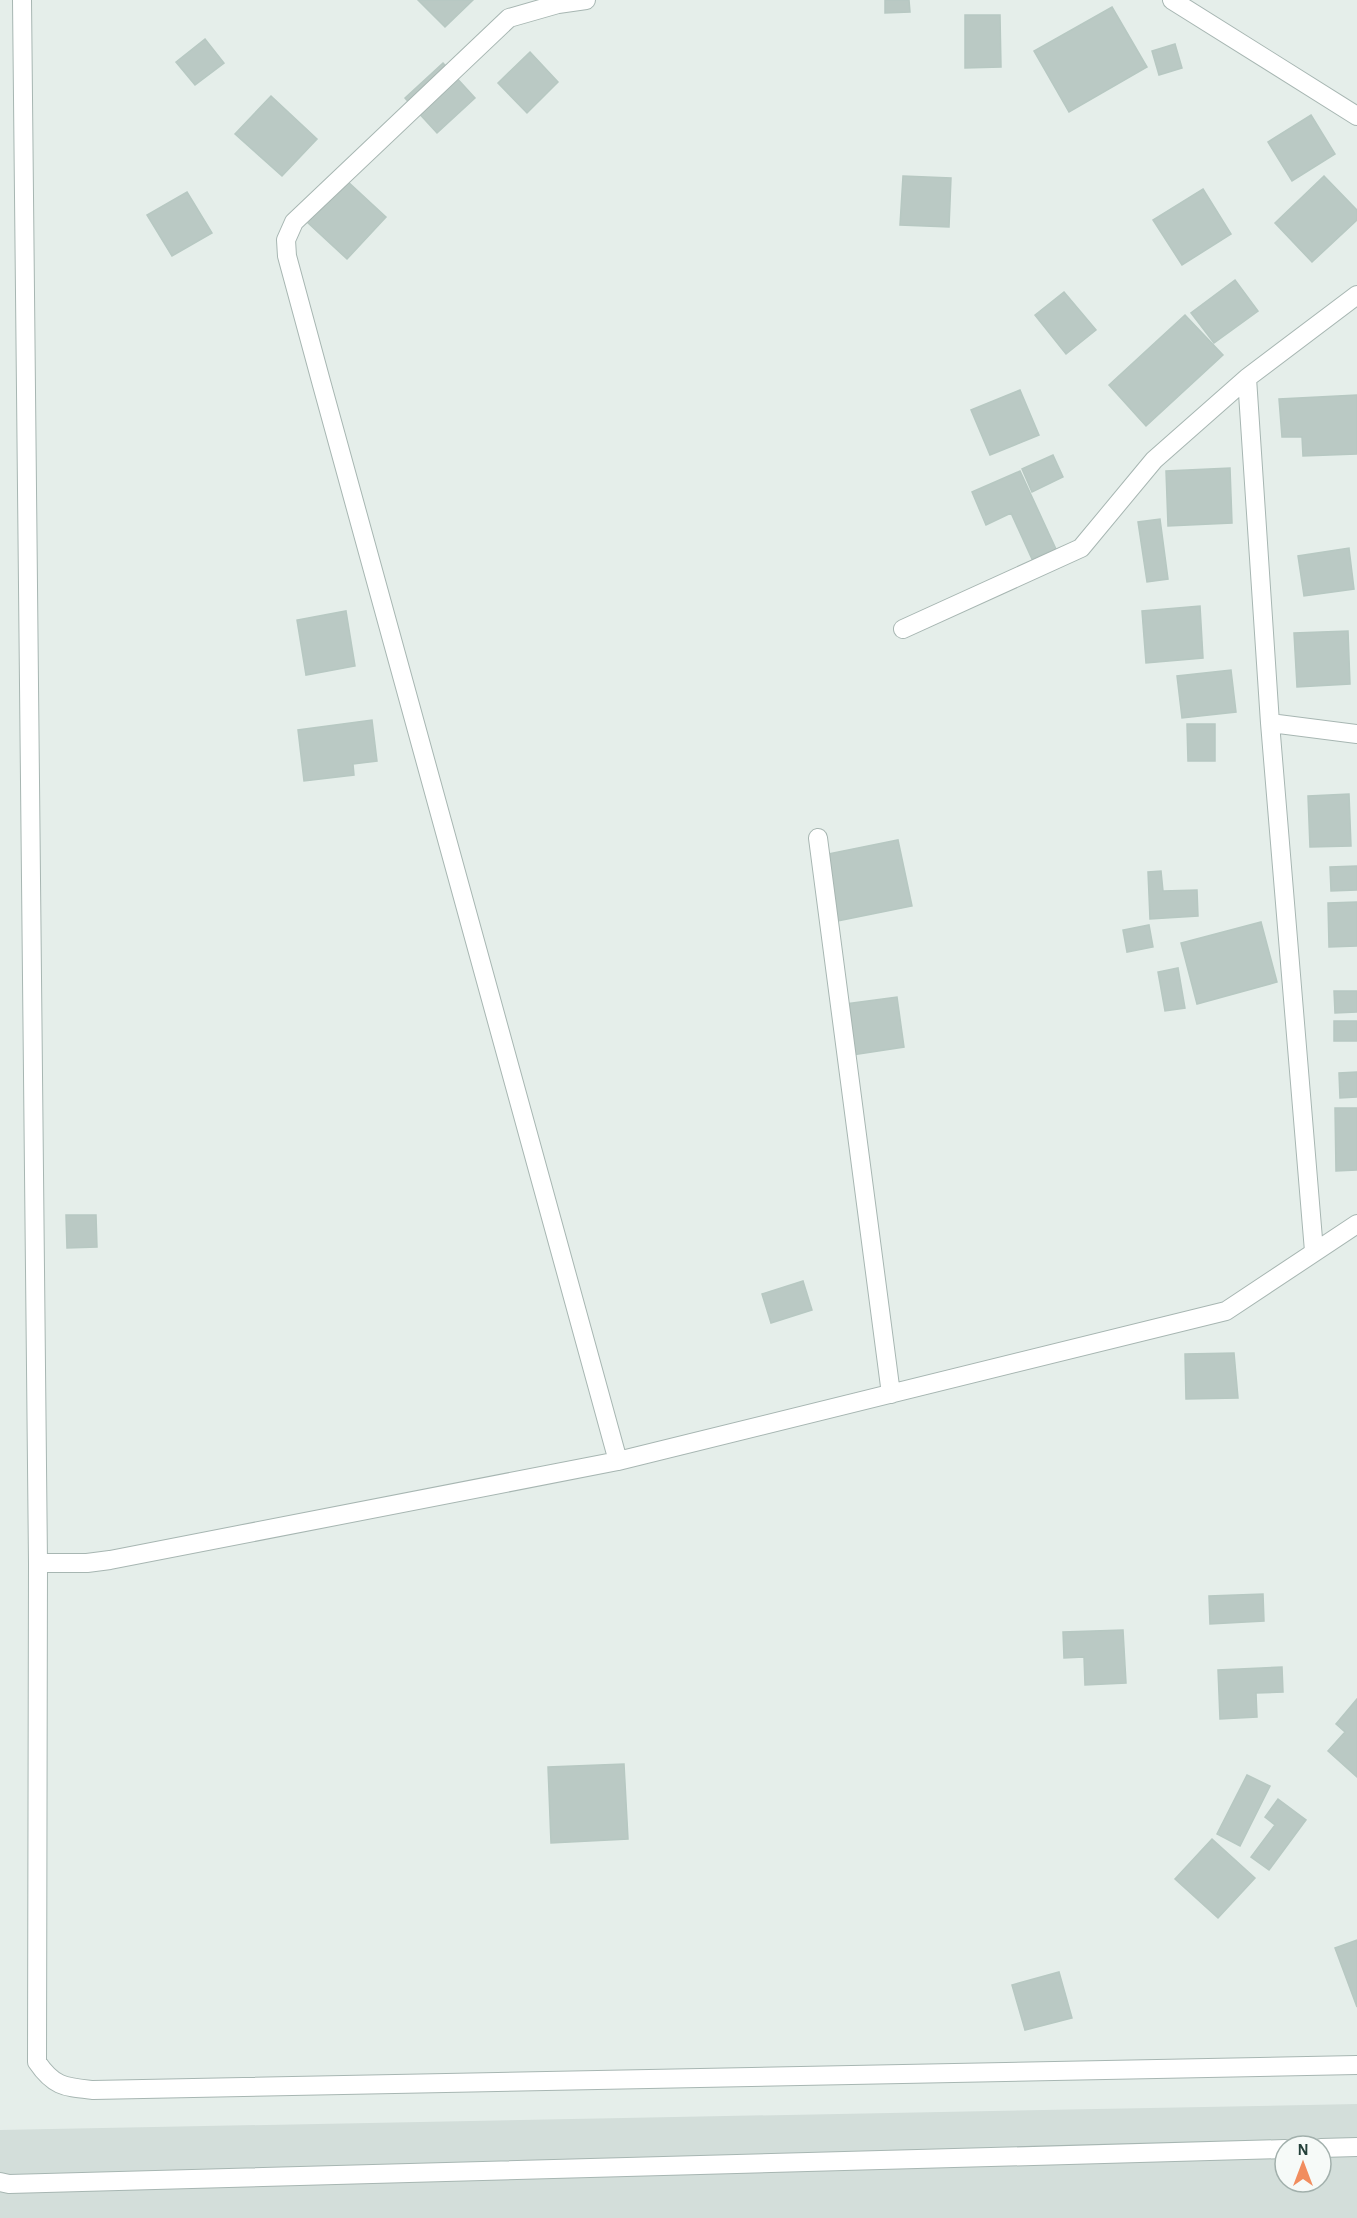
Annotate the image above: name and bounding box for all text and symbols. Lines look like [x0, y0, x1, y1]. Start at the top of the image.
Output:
north arrow [1273, 2134, 1333, 2194]
text: N [1297, 2142, 1309, 2158]

